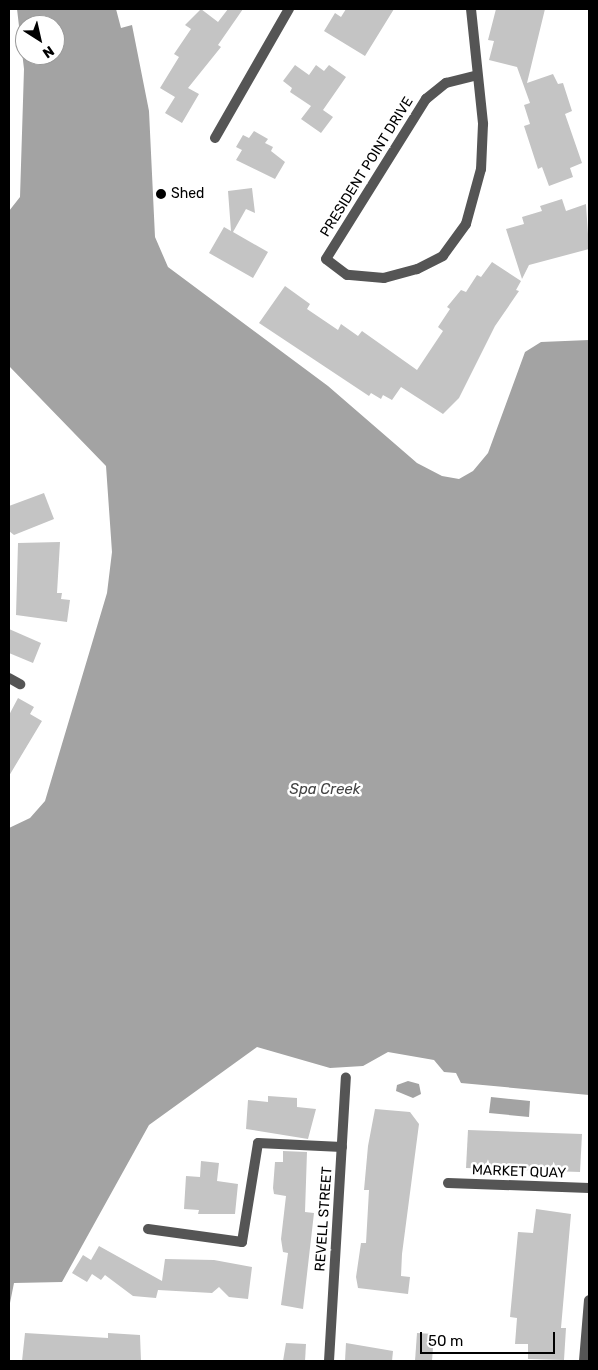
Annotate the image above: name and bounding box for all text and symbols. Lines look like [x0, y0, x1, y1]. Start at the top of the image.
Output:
north arrow [15, 15, 65, 65]
text: N [39, 42, 57, 62]
street label: PRESIDENT POINT DRIVE [317, 94, 417, 240]
place label: Shed [171, 186, 204, 202]
marker: Shed [155, 188, 167, 200]
water label: Spa Creek [290, 781, 360, 799]
street label: MARKET QUAY [471, 1162, 567, 1182]
street label: REVELL STREET [312, 1166, 336, 1272]
scale bar [423, 1322, 558, 1354]
text: 50 m [428, 1332, 463, 1350]

